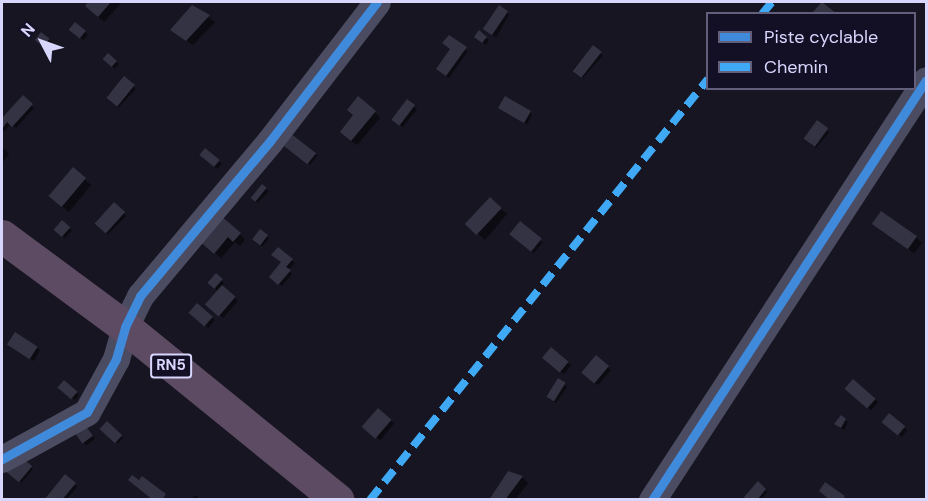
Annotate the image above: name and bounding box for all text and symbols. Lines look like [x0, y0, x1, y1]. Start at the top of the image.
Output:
north arrow [12, 12, 72, 72]
legend [706, 12, 916, 90]
text: N [16, 19, 40, 41]
text: Piste cyclable [764, 25, 878, 49]
text: Chemin [764, 55, 828, 79]
road number: RN5 [150, 354, 192, 378]

